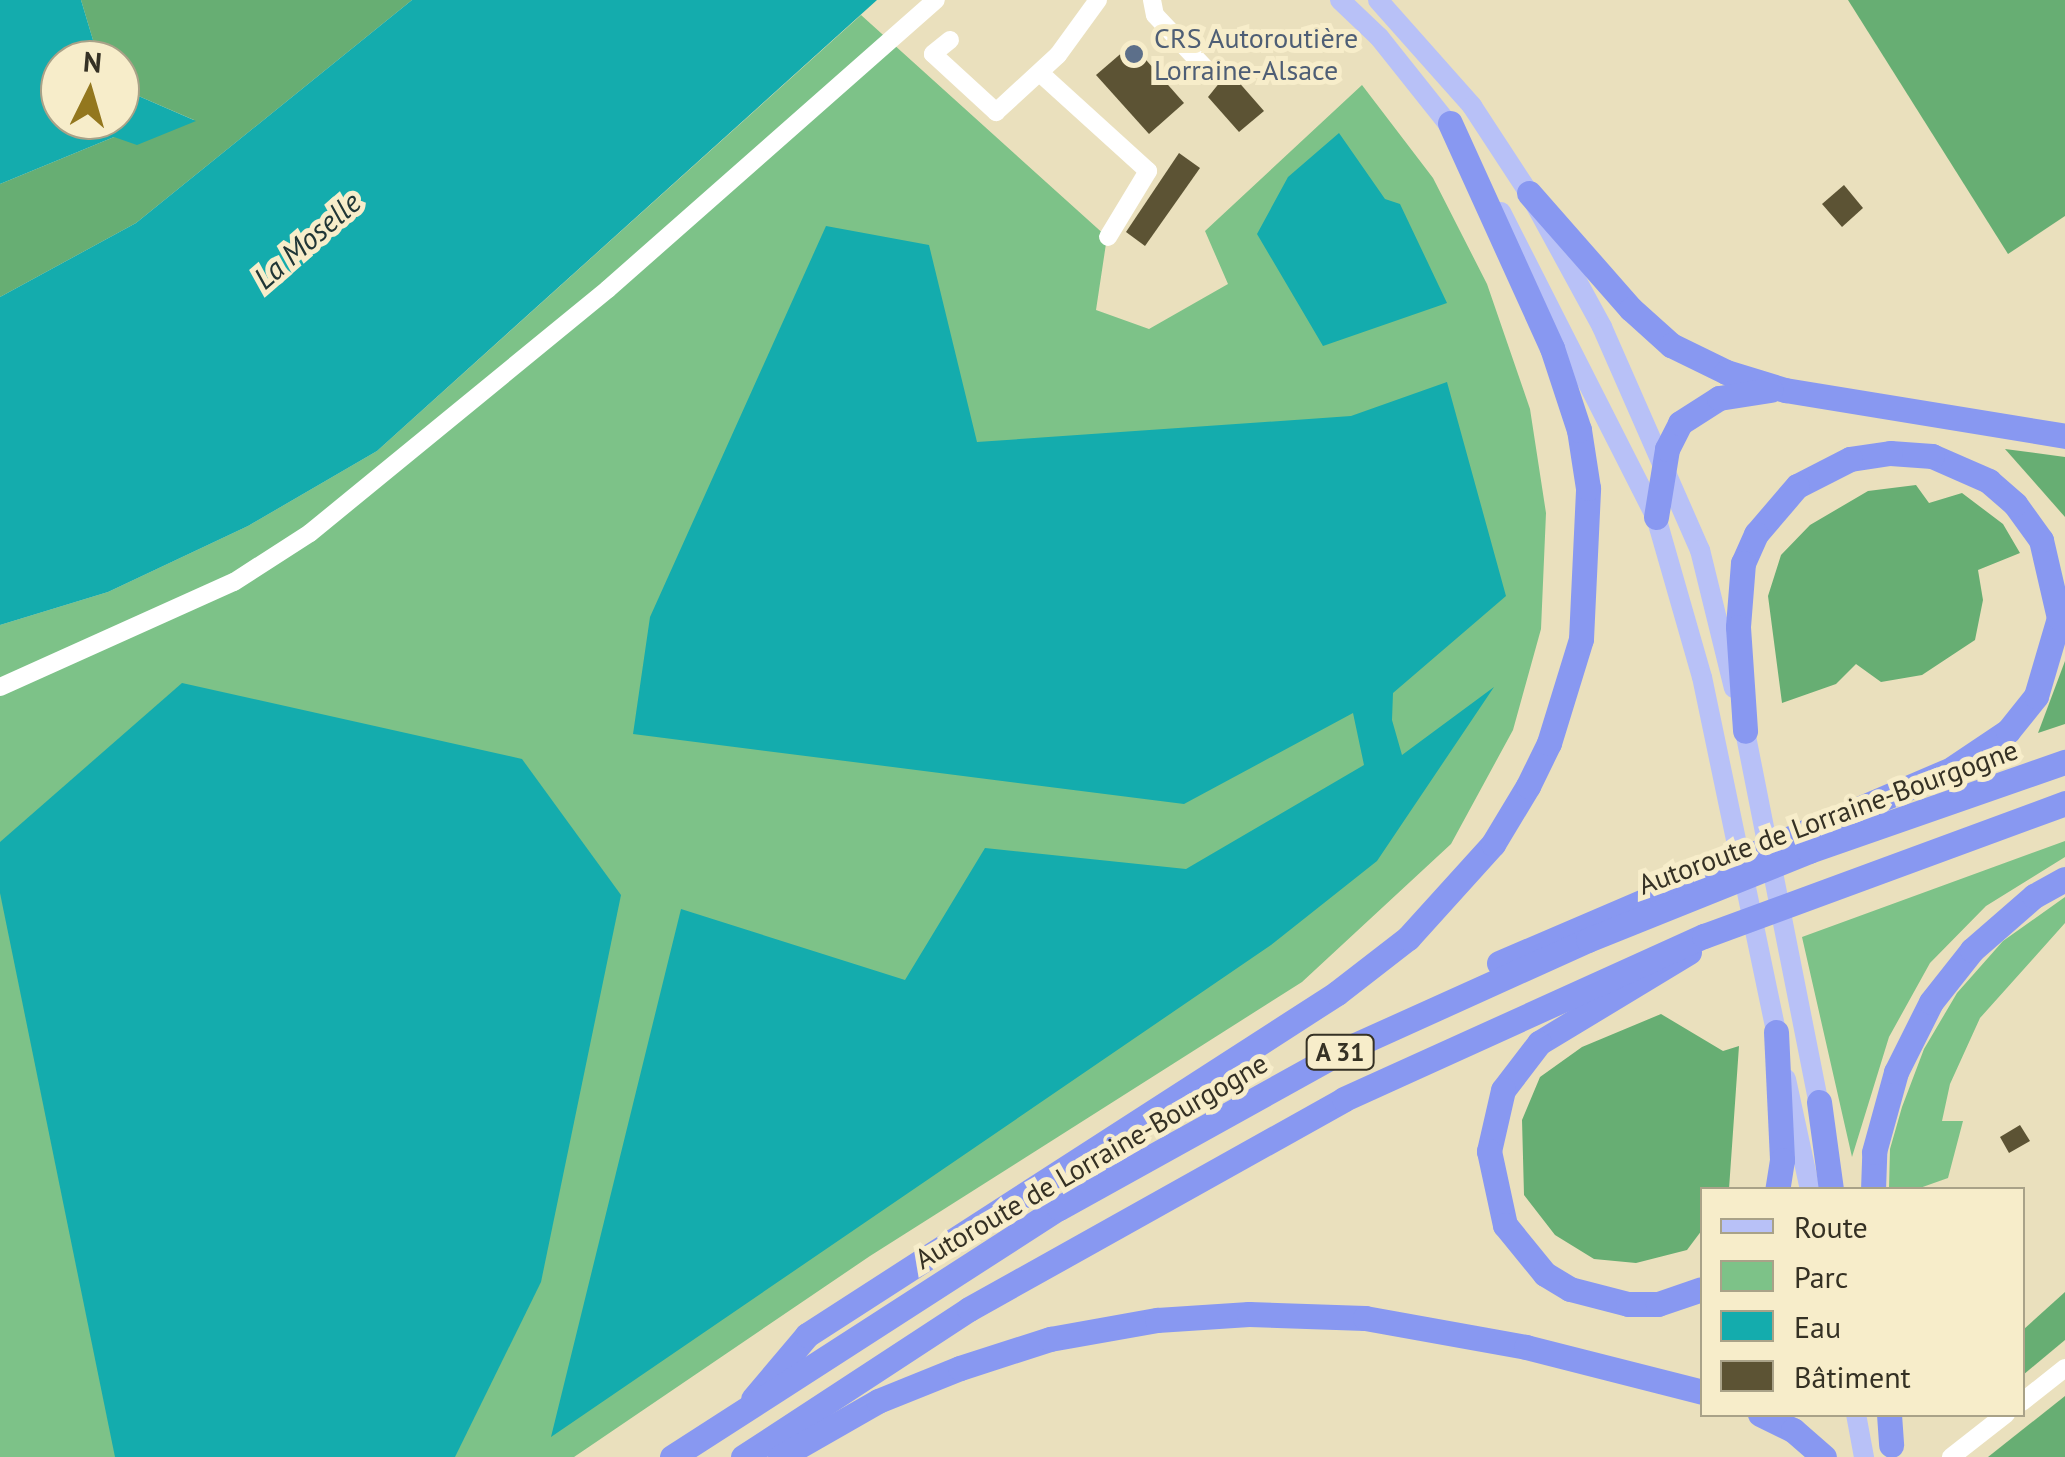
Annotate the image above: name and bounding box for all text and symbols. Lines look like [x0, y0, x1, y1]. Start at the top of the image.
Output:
place label: CRS Autoroutière Lorraine-Alsace [1154, 21, 1359, 87]
north arrow [40, 40, 140, 140]
text: N [82, 42, 103, 81]
marker: CRS Autoroutière Lorraine-Alsace [1123, 43, 1145, 65]
water label: La Moselle [246, 184, 368, 296]
street label: Autoroute de Lorraine-Bourgogne [1634, 733, 2022, 901]
road number: A 31 [1305, 1032, 1375, 1072]
street label: Autoroute de Lorraine-Bourgogne [909, 1046, 1273, 1276]
legend [1700, 1187, 2025, 1417]
text: Route [1794, 1207, 1868, 1246]
text: Parc [1794, 1257, 1848, 1296]
text: Eau [1794, 1307, 1841, 1346]
text: Bâtiment [1794, 1357, 1911, 1396]

